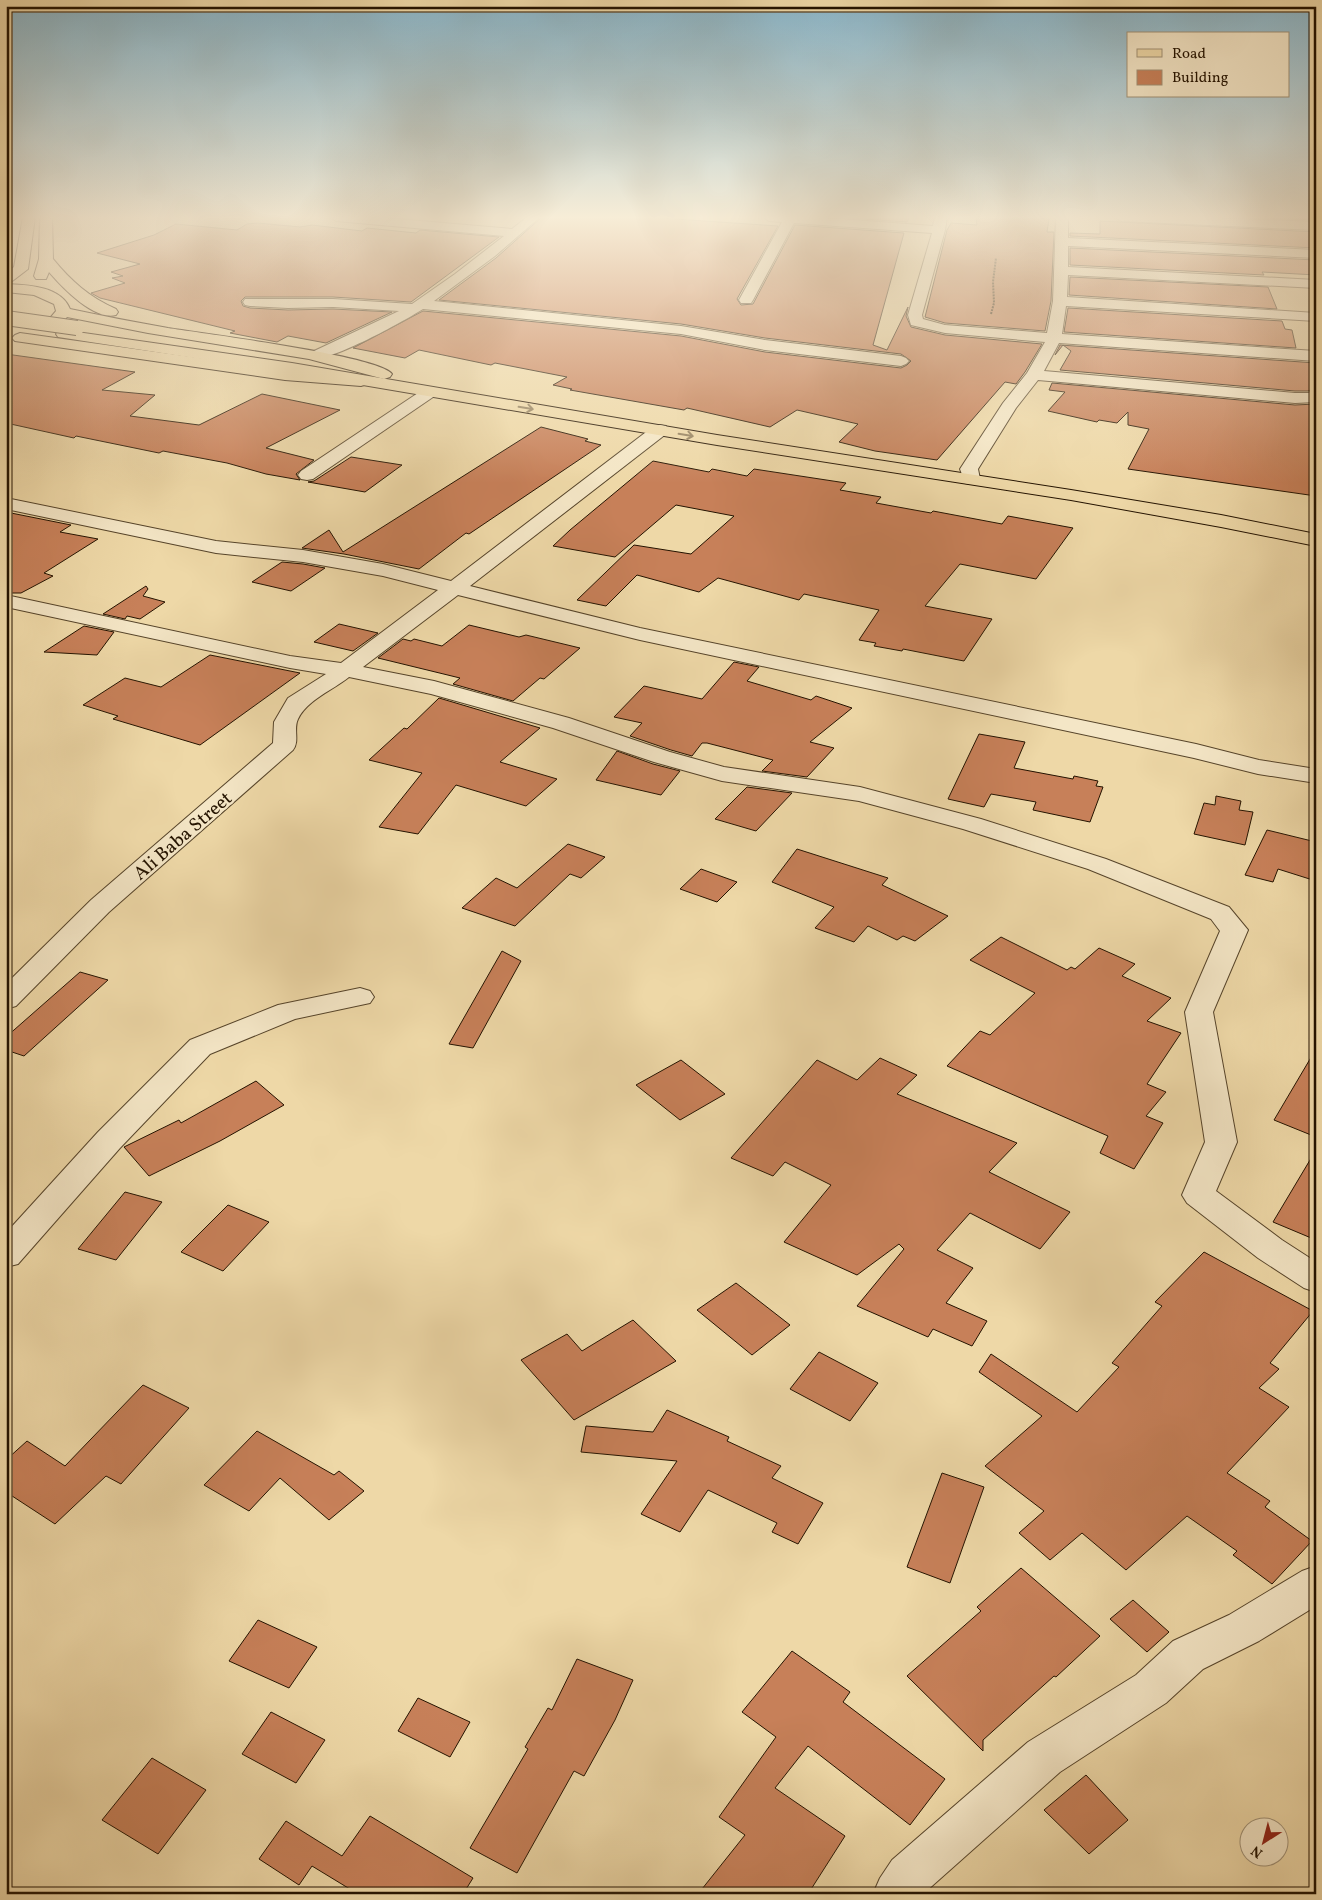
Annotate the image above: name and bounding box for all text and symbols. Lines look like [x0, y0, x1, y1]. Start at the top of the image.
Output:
legend [1127, 32, 1290, 98]
text: Road [1172, 44, 1206, 65]
text: Building [1172, 68, 1229, 89]
one-way arrow [518, 404, 534, 414]
one-way arrow [678, 430, 694, 440]
street label: Ali Baba Street [128, 786, 239, 887]
north arrow [1240, 1818, 1290, 1868]
text: N [1248, 1841, 1267, 1862]

